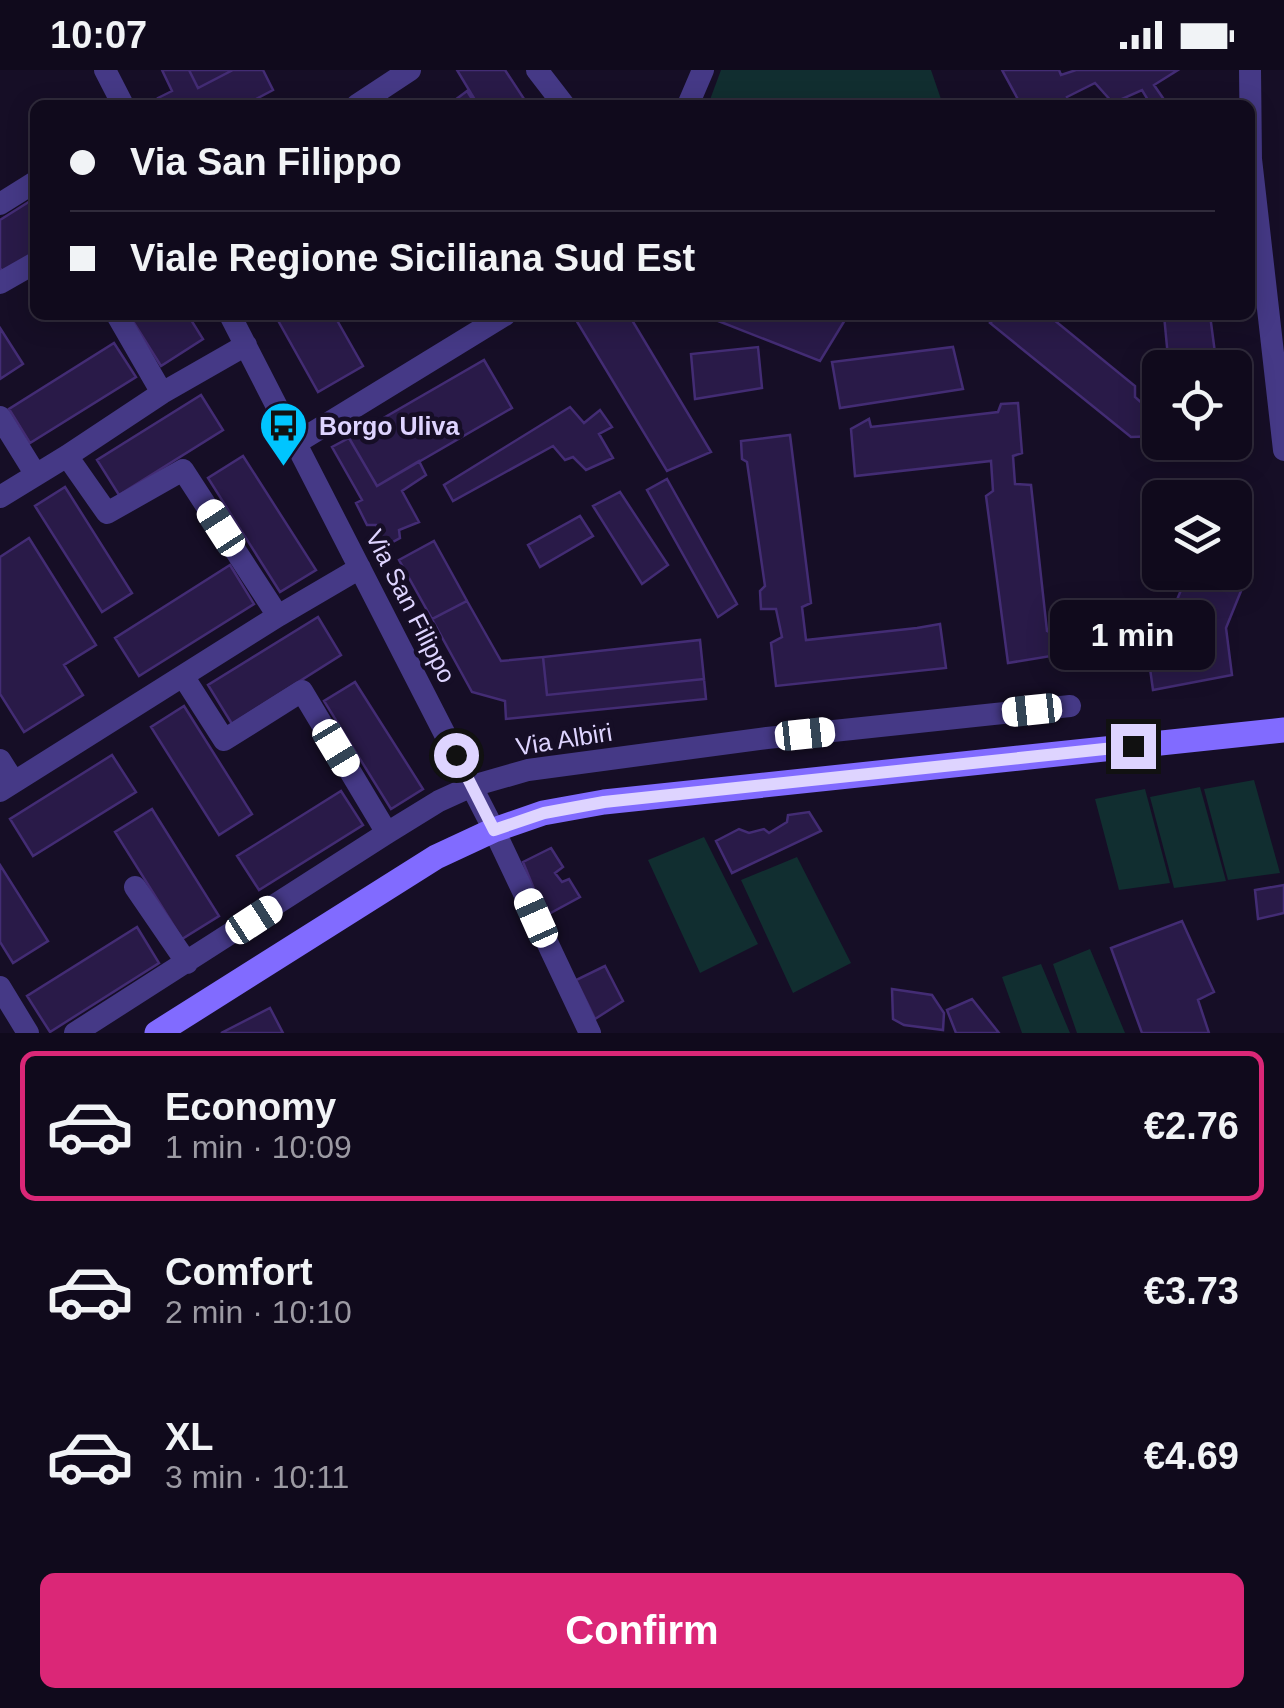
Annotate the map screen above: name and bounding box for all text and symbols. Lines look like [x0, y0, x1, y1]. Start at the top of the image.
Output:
text: 10:07 [50, 14, 147, 56]
text: Via San Filippo [130, 141, 402, 183]
text: Viale Regione Siciliana Sud Est [130, 237, 695, 279]
map controls [1142, 350, 1252, 590]
button: locate [1142, 350, 1252, 460]
bus stop icon: Borgo Uliva [258, 400, 310, 468]
place label: Borgo Uliva [319, 412, 460, 440]
button: layers [1142, 480, 1252, 590]
car [192, 495, 250, 561]
street label: Via San Filippo [360, 525, 462, 687]
callout: 1 min [1050, 601, 1216, 671]
text: 1 min [1091, 617, 1174, 653]
car [1001, 692, 1063, 728]
car [308, 715, 364, 781]
car [774, 716, 836, 752]
street label: Via Albiri [514, 718, 614, 760]
route end [1111, 724, 1156, 769]
route start [434, 733, 479, 778]
car [510, 884, 562, 952]
car [221, 891, 287, 949]
icon: car [45, 1081, 135, 1171]
text: Economy [165, 1086, 336, 1128]
text: €2.76 [1144, 1105, 1239, 1147]
text: 1 min · 10:09 [165, 1129, 352, 1165]
icon: car [45, 1246, 135, 1336]
text: Comfort [165, 1251, 313, 1293]
text: €3.73 [1144, 1270, 1239, 1312]
text: 2 min · 10:10 [165, 1294, 352, 1330]
icon: car [45, 1411, 135, 1501]
text: XL [165, 1416, 214, 1458]
text: €4.69 [1144, 1435, 1239, 1477]
text: 3 min · 10:11 [165, 1459, 349, 1495]
button: Confirm [40, 1573, 1244, 1688]

